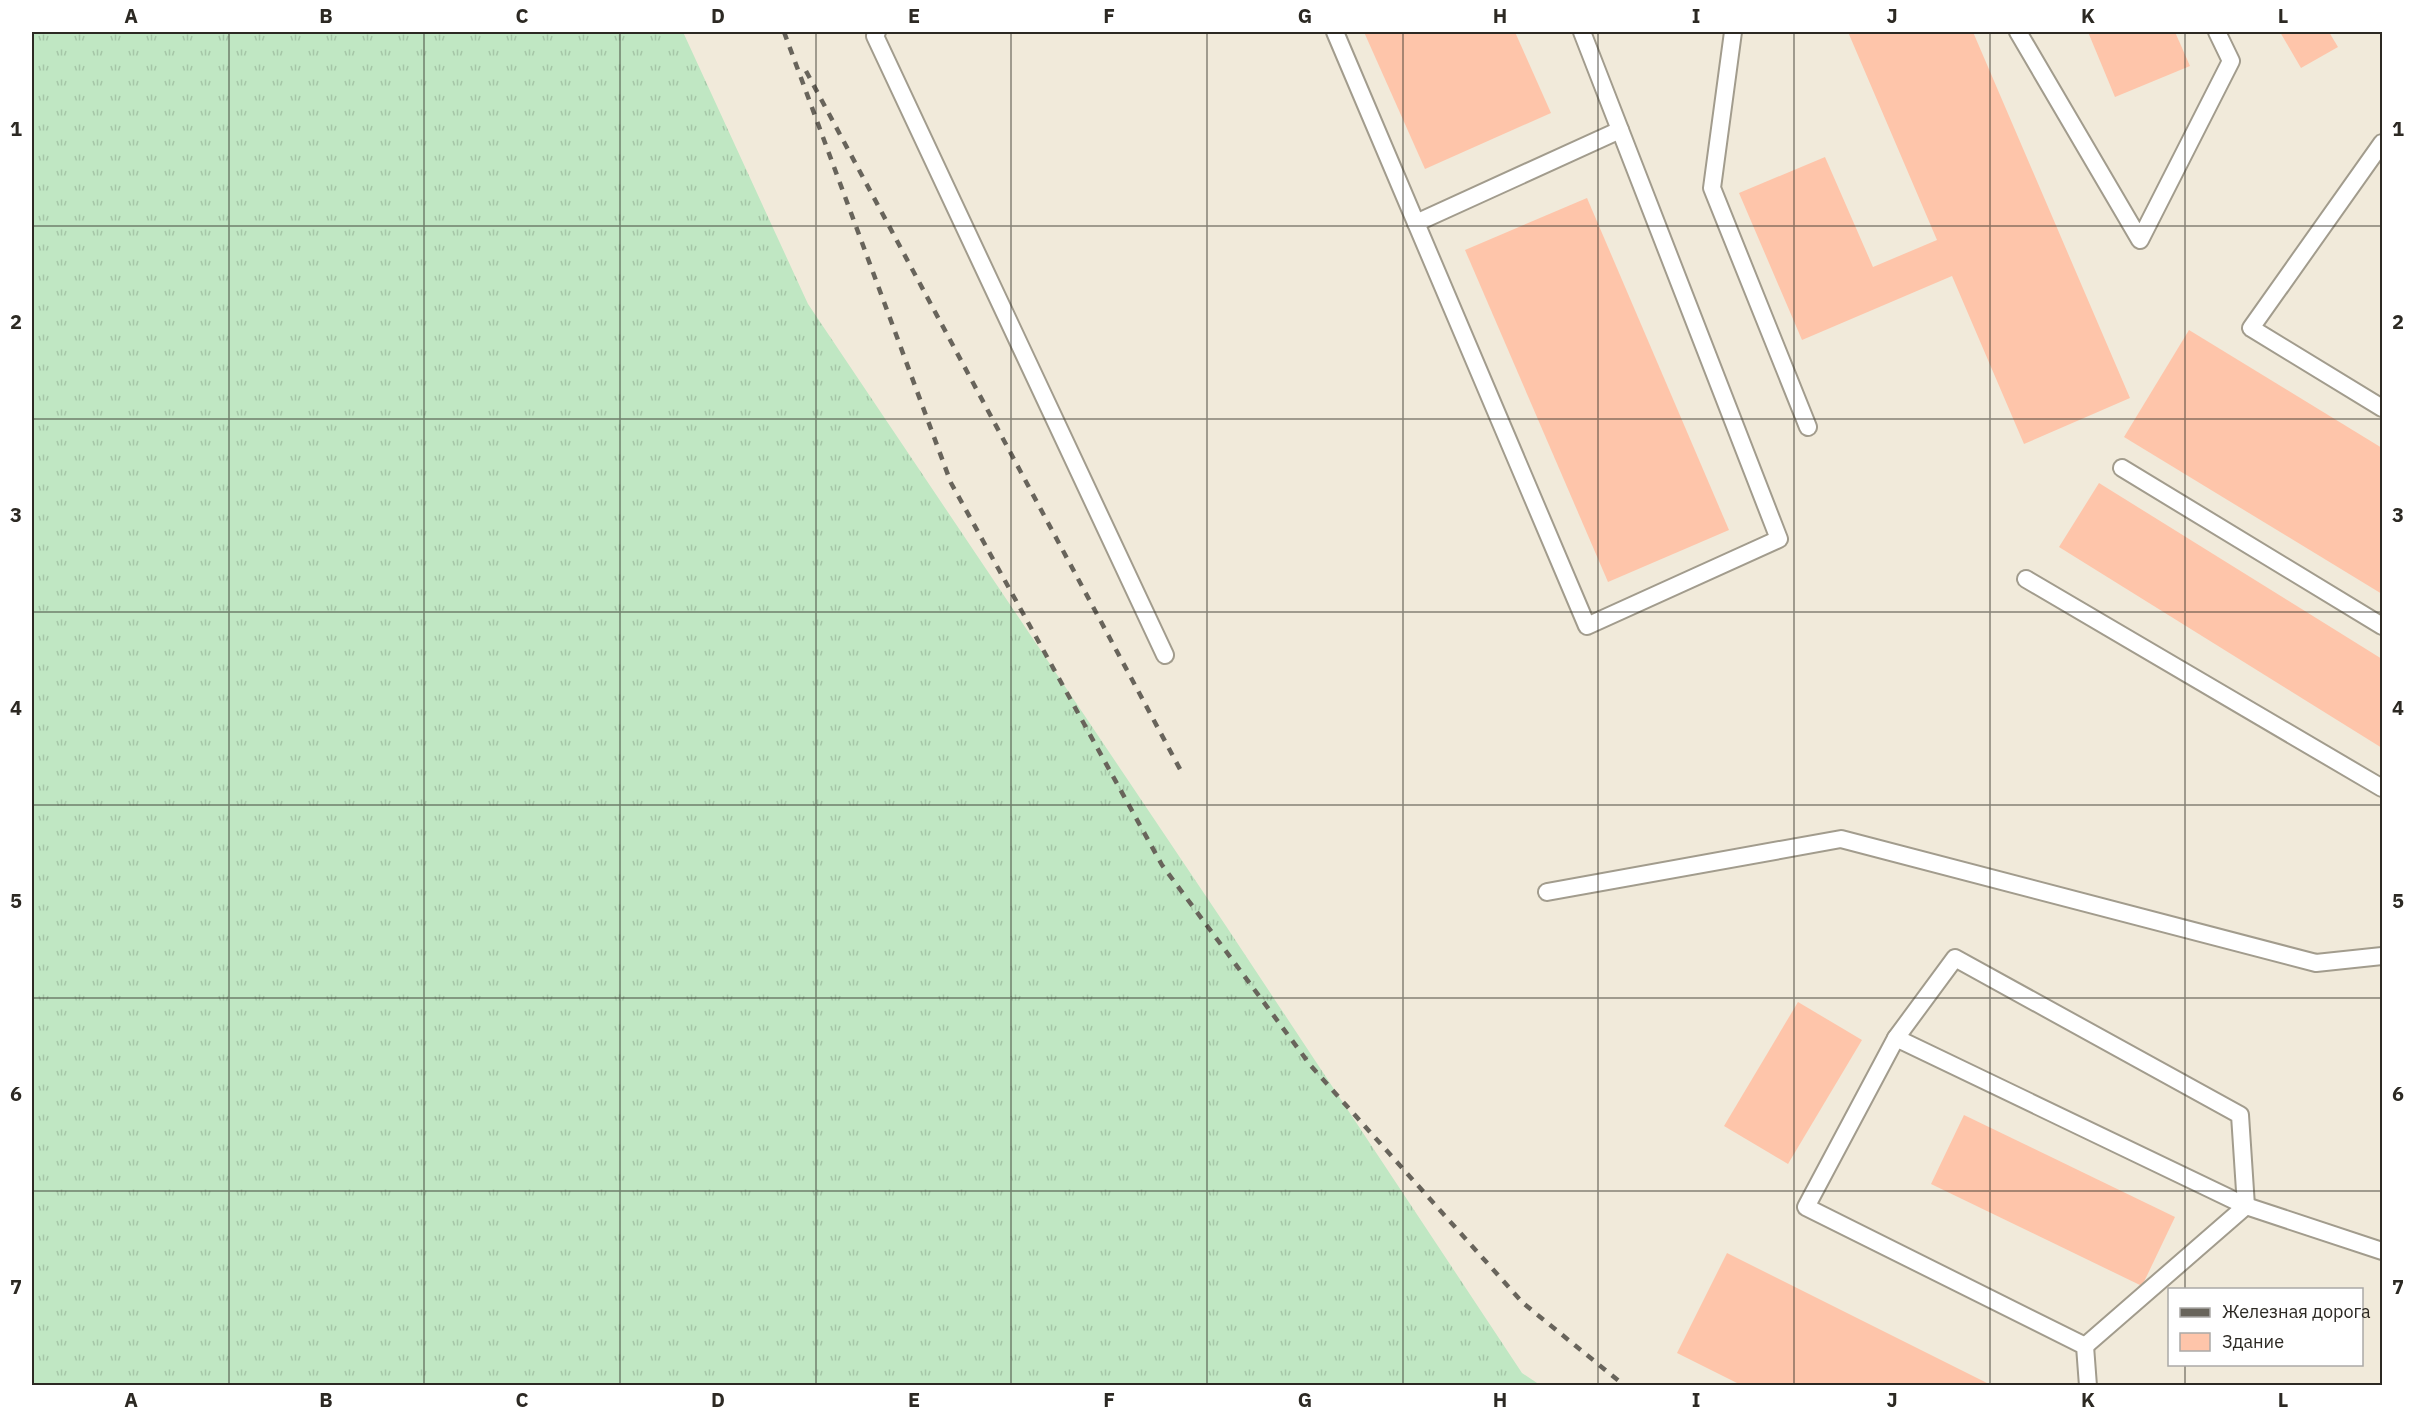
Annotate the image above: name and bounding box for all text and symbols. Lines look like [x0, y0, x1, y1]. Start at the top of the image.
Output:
text: A [124, 2, 138, 29]
text: B [319, 2, 333, 29]
text: C [515, 2, 529, 29]
text: D [711, 2, 725, 29]
text: E [908, 2, 920, 29]
text: F [1103, 2, 1115, 29]
text: G [1298, 2, 1312, 29]
text: H [1493, 2, 1507, 29]
text: I [1692, 2, 1700, 29]
text: J [1886, 2, 1898, 29]
text: K [2081, 2, 2095, 29]
text: L [2278, 2, 2288, 29]
text: 1 [10, 115, 22, 142]
text: 1 [2392, 115, 2404, 142]
text: 2 [10, 308, 22, 335]
text: 2 [2392, 308, 2404, 335]
text: 3 [10, 501, 22, 528]
text: 3 [2392, 501, 2404, 528]
text: 4 [10, 694, 22, 721]
text: 4 [2392, 694, 2404, 721]
text: 5 [10, 887, 22, 914]
text: 5 [2392, 887, 2404, 914]
text: 6 [10, 1080, 22, 1107]
text: 6 [2392, 1080, 2404, 1107]
text: 7 [10, 1273, 22, 1300]
text: 7 [2392, 1273, 2404, 1300]
legend [2168, 1288, 2363, 1366]
text: Железная дорога [2222, 1300, 2371, 1323]
text: Здание [2222, 1330, 2284, 1353]
text: A [124, 1386, 138, 1413]
text: B [319, 1386, 333, 1413]
text: C [515, 1386, 529, 1413]
text: D [711, 1386, 725, 1413]
text: E [908, 1386, 920, 1413]
text: F [1103, 1386, 1115, 1413]
text: G [1298, 1386, 1312, 1413]
text: H [1493, 1386, 1507, 1413]
text: I [1692, 1386, 1700, 1413]
text: J [1886, 1386, 1898, 1413]
text: K [2081, 1386, 2095, 1413]
text: L [2278, 1386, 2288, 1413]

